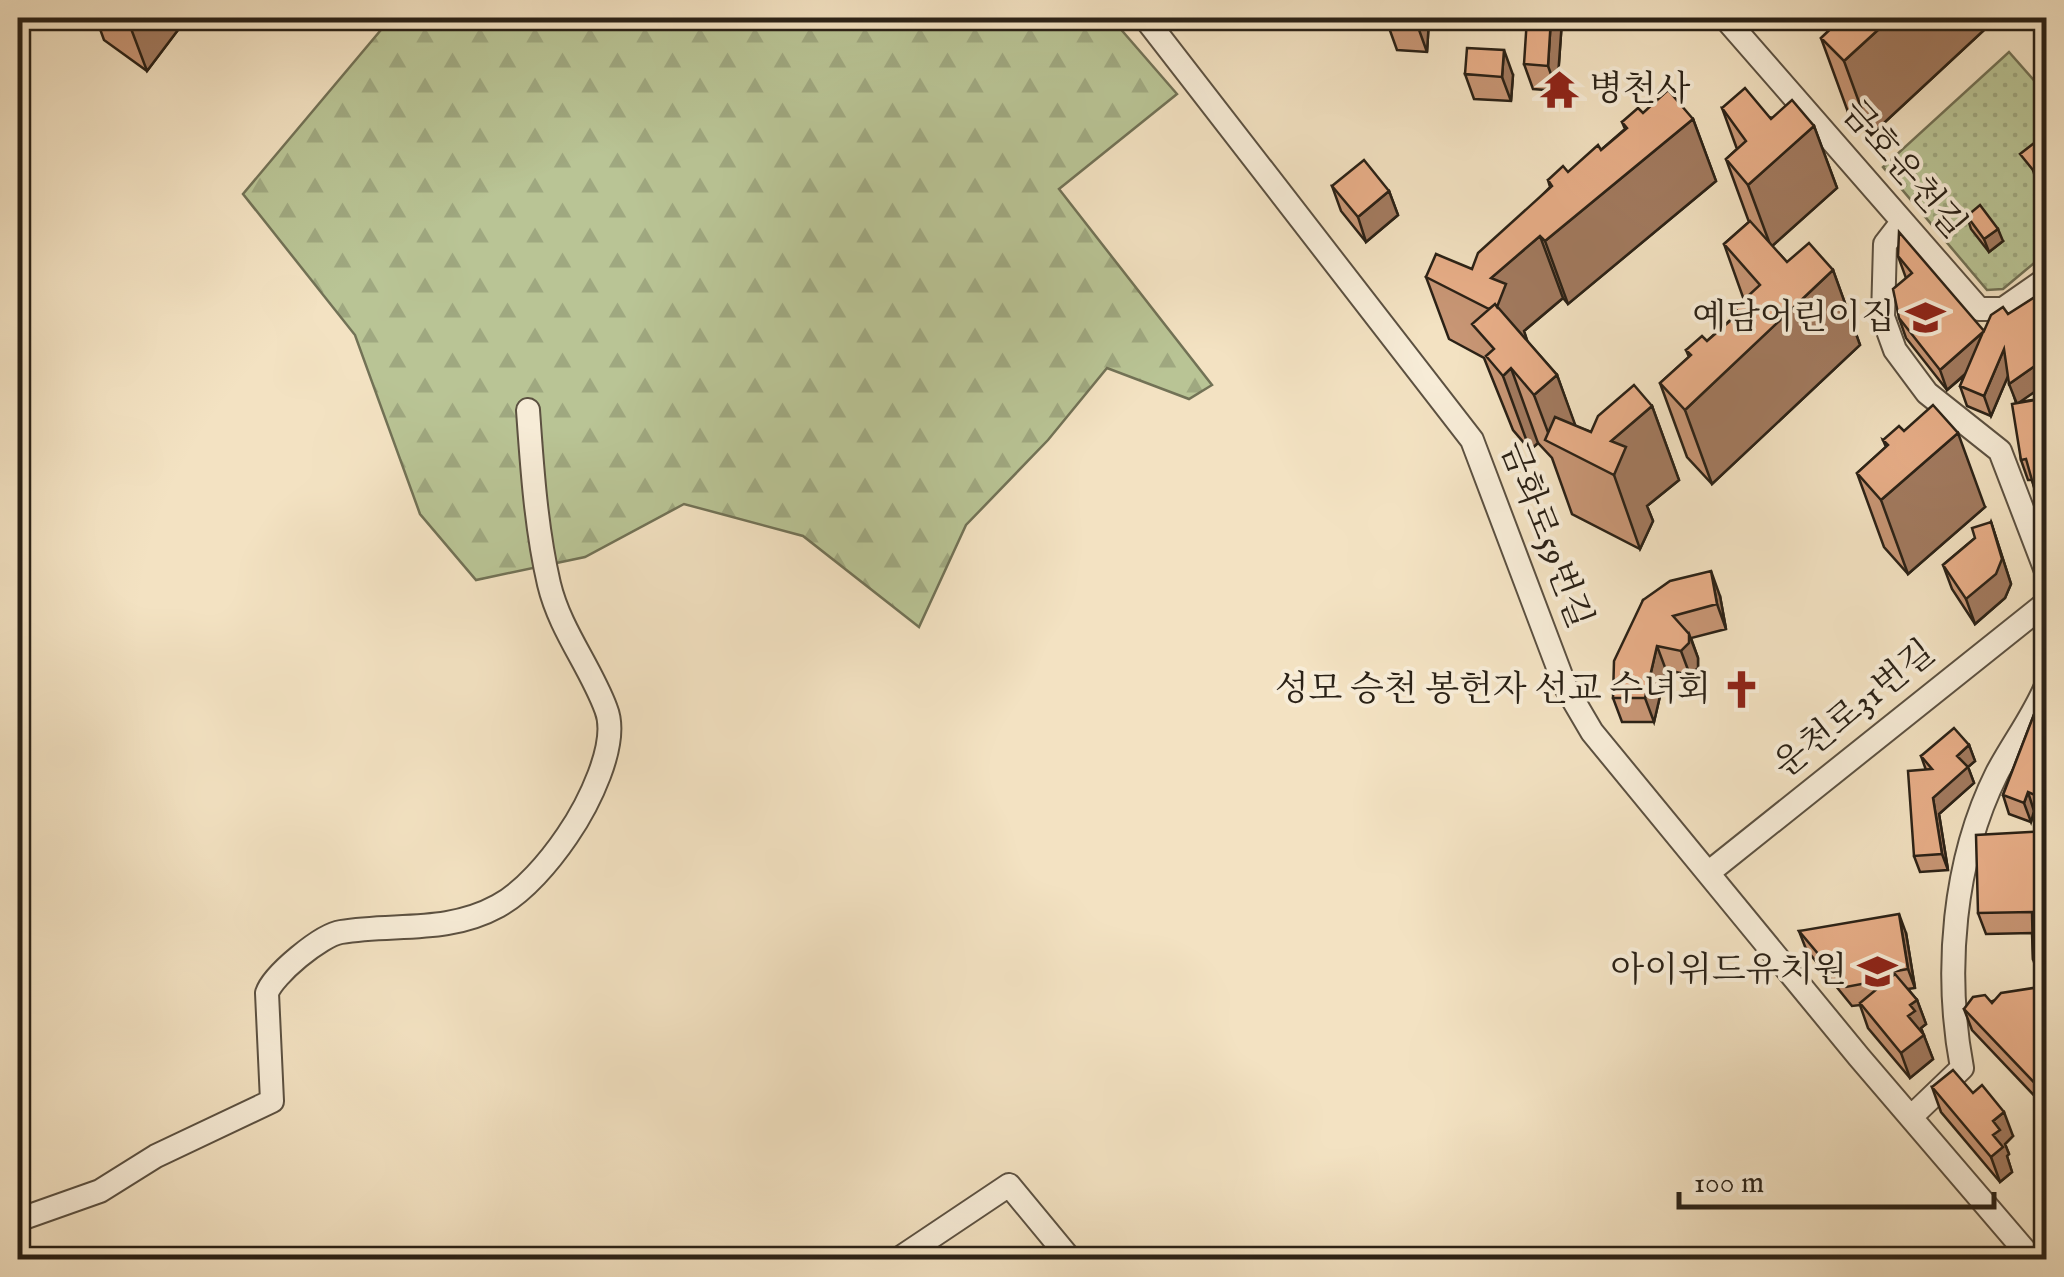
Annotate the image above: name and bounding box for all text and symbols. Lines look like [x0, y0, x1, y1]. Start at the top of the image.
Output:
place label: 병천사 [1589, 68, 1691, 113]
temple icon: 병천사 [1538, 69, 1580, 111]
street label: 금호운천길 [1831, 91, 1975, 249]
place label: 예담어린이집 [1692, 296, 1895, 341]
school or university icon: 예담어린이집 [1904, 297, 1946, 339]
street label: 금화로59번길 [1489, 435, 1601, 635]
street label: 운천로31번길 [1765, 631, 1945, 789]
place label: 성모 승천 봉헌자 선교 수녀회 [1275, 668, 1711, 713]
church icon: 성모 승천 봉헌자 선교 수녀회 [1720, 669, 1762, 711]
place label: 아이위드유치원 [1610, 949, 1847, 994]
school or university icon: 아이위드유치원 [1856, 950, 1898, 992]
scale bar [1679, 1147, 1994, 1209]
text: 100 m [1694, 1165, 1764, 1203]

